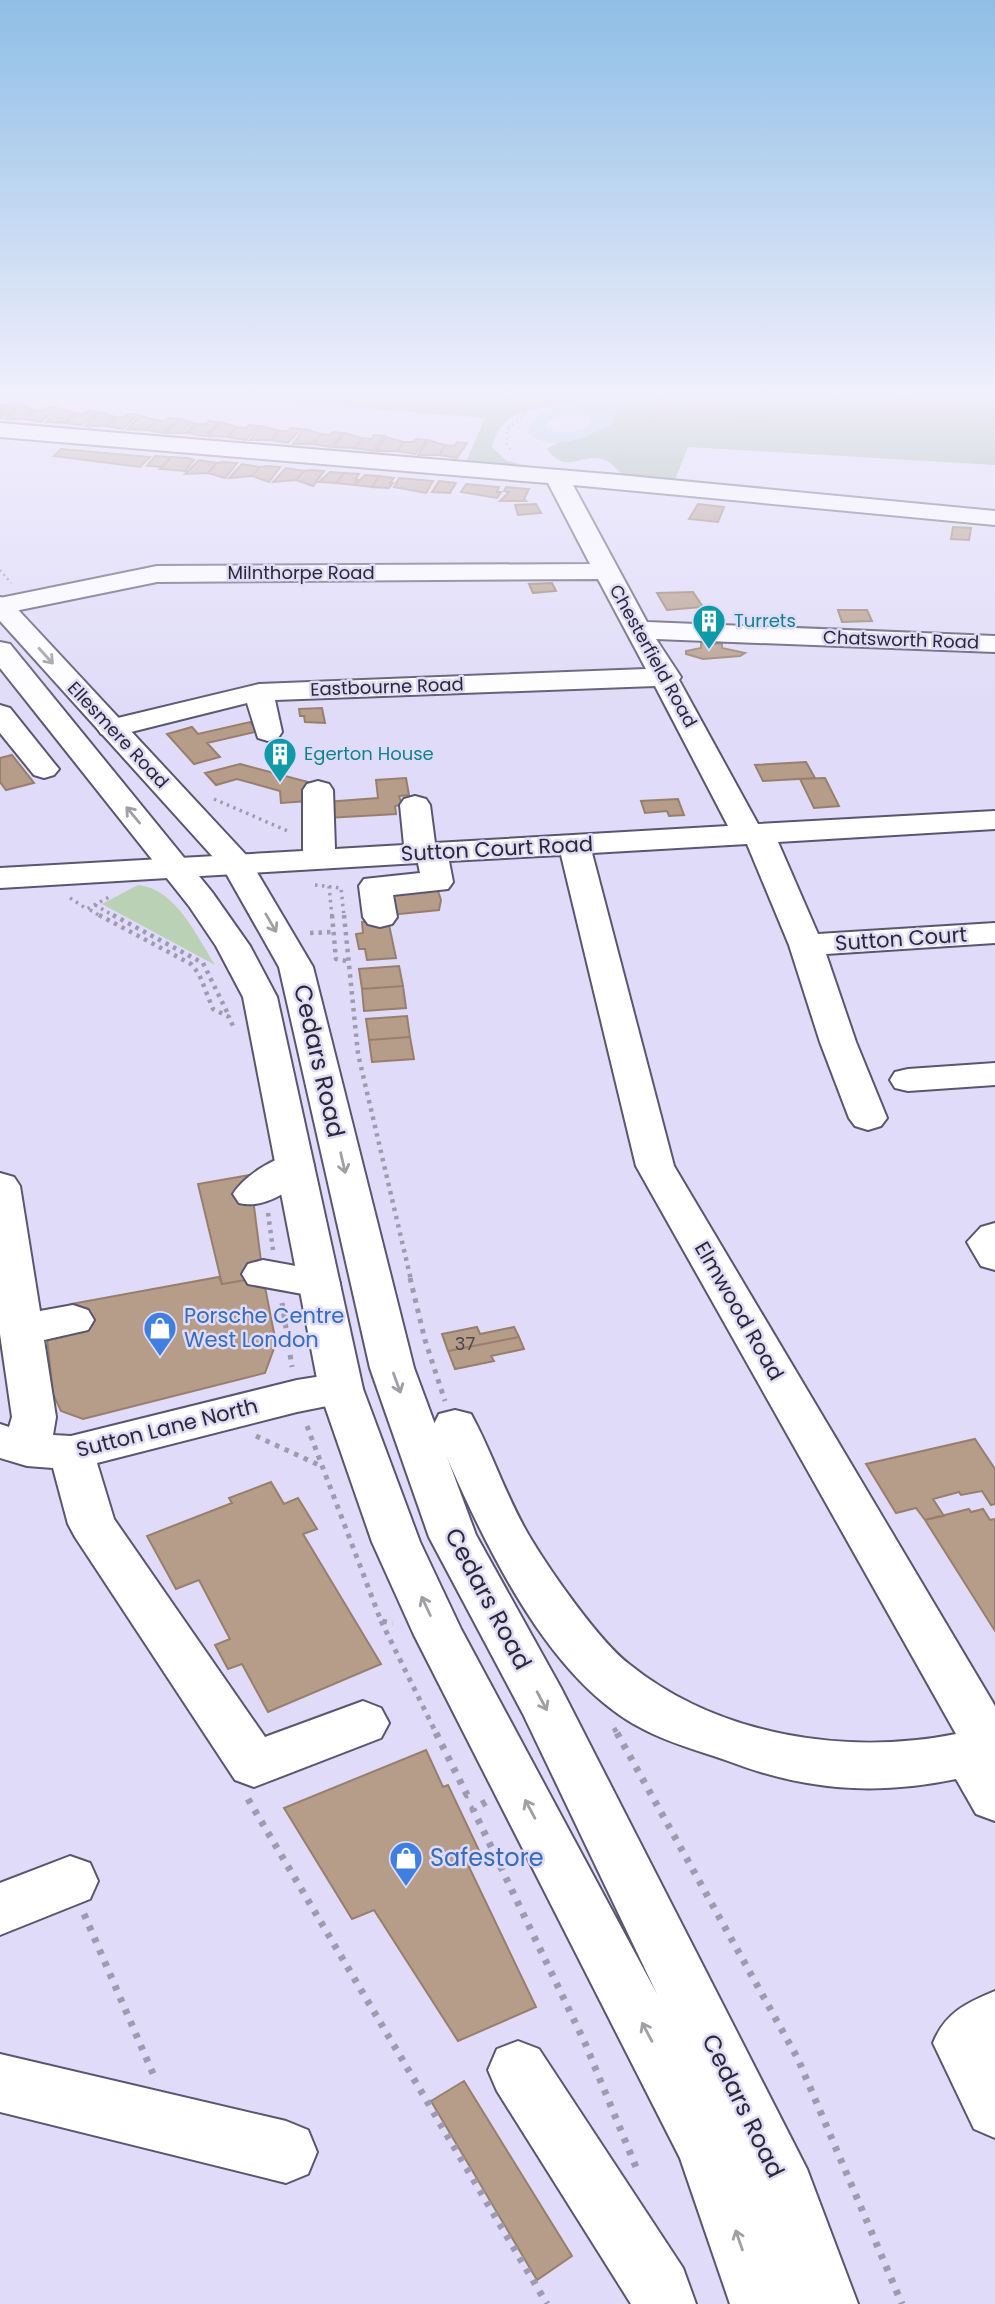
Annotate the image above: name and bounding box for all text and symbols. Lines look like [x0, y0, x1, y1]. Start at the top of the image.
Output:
street label: Milnthorpe Road [227, 560, 375, 585]
street label: Chesterfield Road [604, 580, 703, 732]
building icon: Turrets [690, 602, 728, 651]
place label: Turrets [734, 608, 796, 633]
street label: Chatsworth Road [823, 624, 980, 655]
one-way arrow [37, 647, 54, 664]
street label: Eastbourne Road [310, 671, 464, 702]
street label: Ellesmere Road [62, 676, 175, 794]
building icon: Egerton House [261, 735, 299, 784]
place label: Egerton House [304, 741, 434, 766]
one-way arrow [125, 806, 141, 824]
street label: Sutton Court Road [400, 829, 594, 868]
one-way arrow [265, 912, 278, 933]
street label: Sutton Court [834, 919, 968, 958]
street label: Cedars Road [286, 981, 353, 1141]
one-way arrow [337, 1151, 350, 1174]
street label: Elmwood Road [688, 1236, 791, 1386]
place label: Porsche Centre West London [184, 1301, 344, 1354]
shop icon: Porsche Centre West London [141, 1309, 179, 1358]
house number: 37 [455, 1331, 475, 1356]
one-way arrow [392, 1372, 404, 1394]
street label: Sutton Lane North [73, 1391, 261, 1464]
street label: Cedars Road [437, 1522, 540, 1675]
one-way arrow [419, 1596, 432, 1617]
one-way arrow [536, 1690, 549, 1711]
one-way arrow [523, 1799, 537, 1820]
shop icon: Safestore [387, 1839, 425, 1888]
place label: Safestore [430, 1841, 544, 1874]
one-way arrow [640, 2022, 653, 2043]
street label: Cedars Road [694, 2028, 793, 2183]
one-way arrow [732, 2229, 744, 2251]

